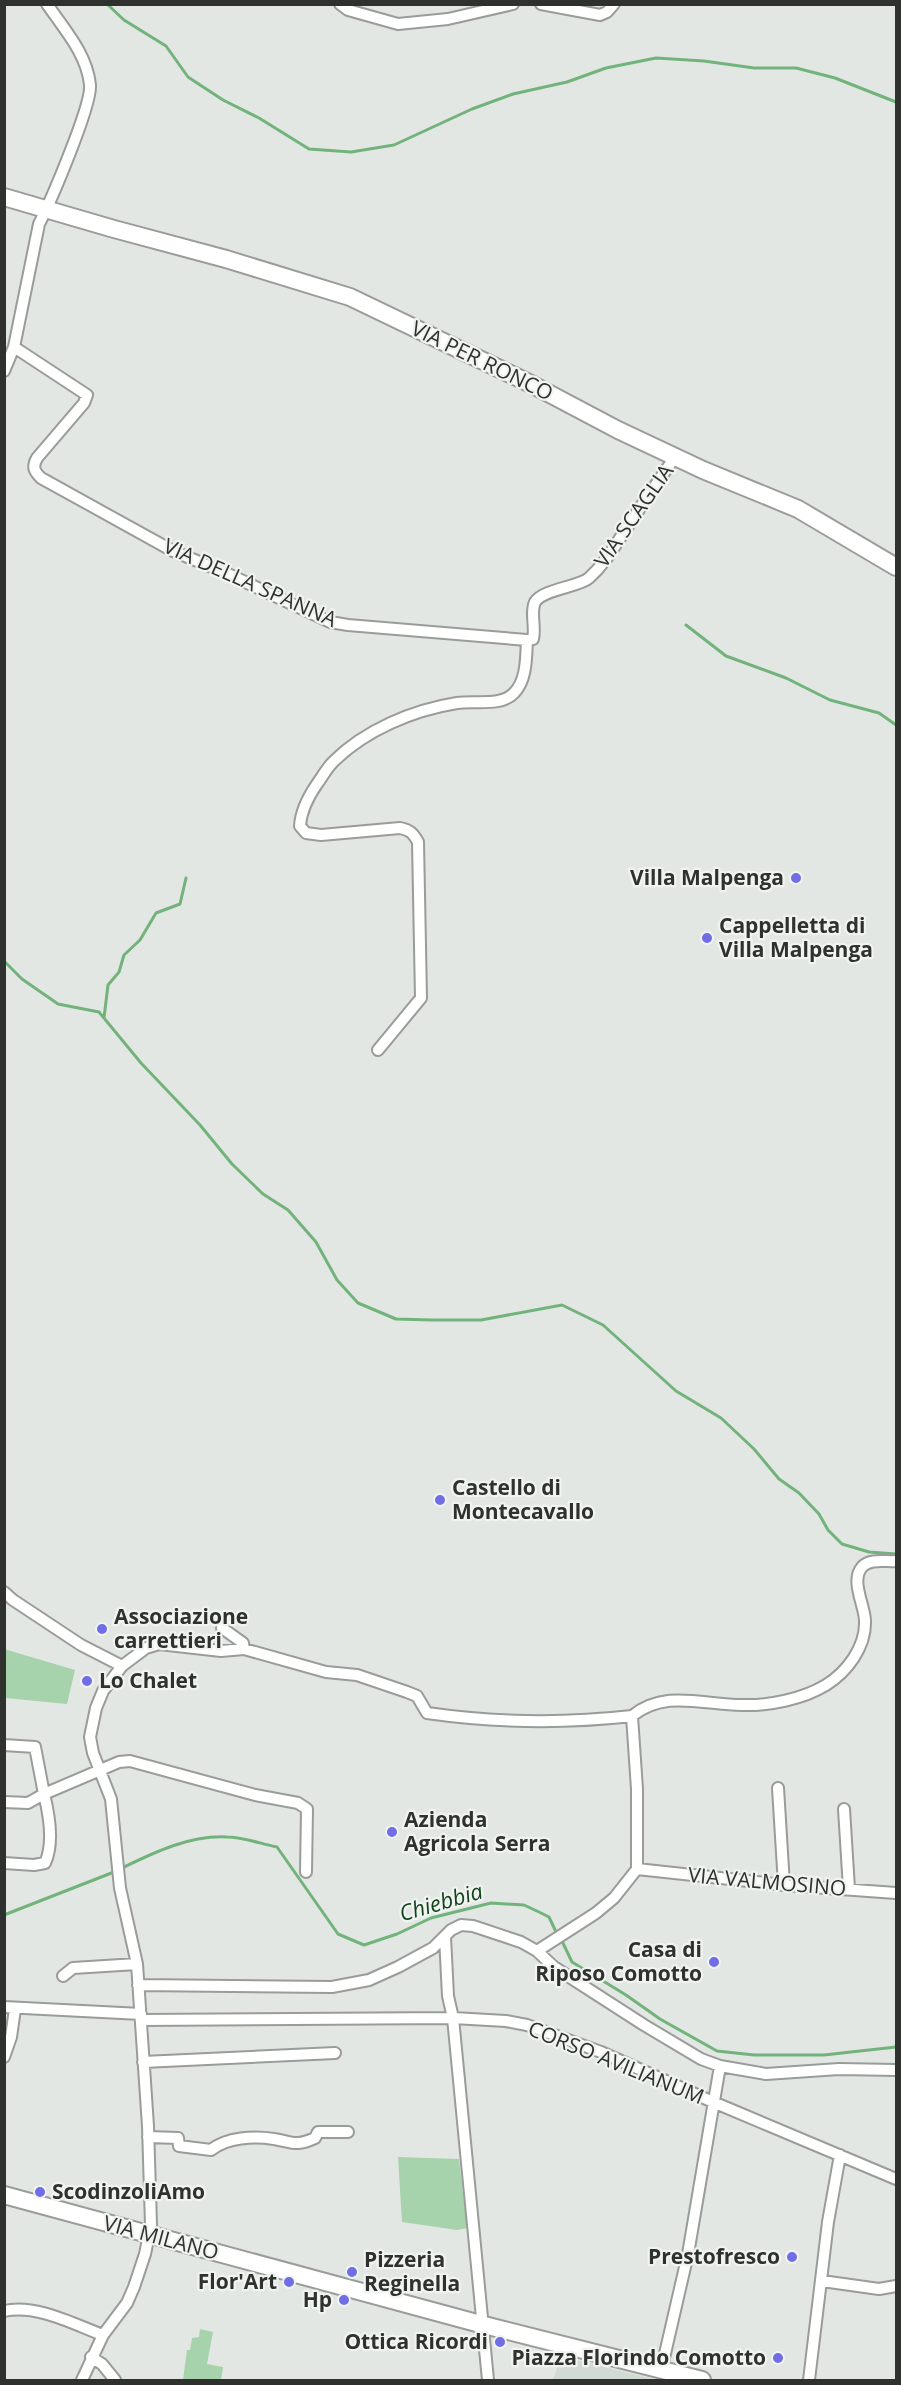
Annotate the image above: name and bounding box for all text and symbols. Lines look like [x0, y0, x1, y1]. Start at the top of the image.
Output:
street label: VIA PER RONCO [407, 314, 558, 407]
street label: VIA SCAGLIA [587, 457, 680, 573]
street label: VIA DELLA SPANNA [159, 531, 342, 633]
place label: Villa Malpenga [630, 863, 784, 891]
marker: Villa Malpenga [789, 871, 803, 885]
place label: Cappelletta di Villa Malpenga [719, 911, 873, 963]
marker: Cappelletta di Villa Malpenga [700, 931, 714, 945]
place label: Castello di Montecavallo [452, 1473, 594, 1525]
marker: Castello di Montecavallo [433, 1493, 447, 1507]
place label: Associazione carrettieri [114, 1602, 248, 1654]
marker: Associazione carrettieri [95, 1622, 109, 1636]
place label: Lo Chalet [99, 1666, 197, 1694]
marker: Lo Chalet [80, 1674, 94, 1688]
place label: Azienda Agricola Serra [404, 1805, 550, 1857]
marker: Azienda Agricola Serra [385, 1825, 399, 1839]
street label: VIA VALMOSINO [687, 1860, 847, 1902]
water label: Chiebbia [395, 1875, 486, 1927]
place label: Casa di Riposo Comotto [535, 1935, 702, 1987]
marker: Casa di Riposo Comotto [707, 1955, 721, 1969]
street label: CORSO AVILIANUM [524, 2014, 709, 2110]
place label: ScodinzoliAmo [52, 2177, 205, 2205]
marker: ScodinzoliAmo [33, 2185, 47, 2199]
street label: VIA MILANO [101, 2208, 222, 2266]
place label: Prestofresco [648, 2242, 780, 2270]
place label: Pizzeria Reginella [364, 2245, 460, 2297]
marker: Prestofresco [785, 2250, 799, 2264]
marker: Pizzeria Reginella [345, 2265, 359, 2279]
place label: Flor'Art [198, 2267, 277, 2295]
marker: Flor'Art [282, 2275, 296, 2289]
place label: Hp [303, 2285, 332, 2313]
marker: Hp [337, 2293, 351, 2307]
place label: Ottica Ricordi [344, 2327, 488, 2355]
marker: Ottica Ricordi [493, 2335, 507, 2349]
place label: Piazza Florindo Comotto [511, 2343, 766, 2371]
marker: Piazza Florindo Comotto [771, 2351, 785, 2365]

